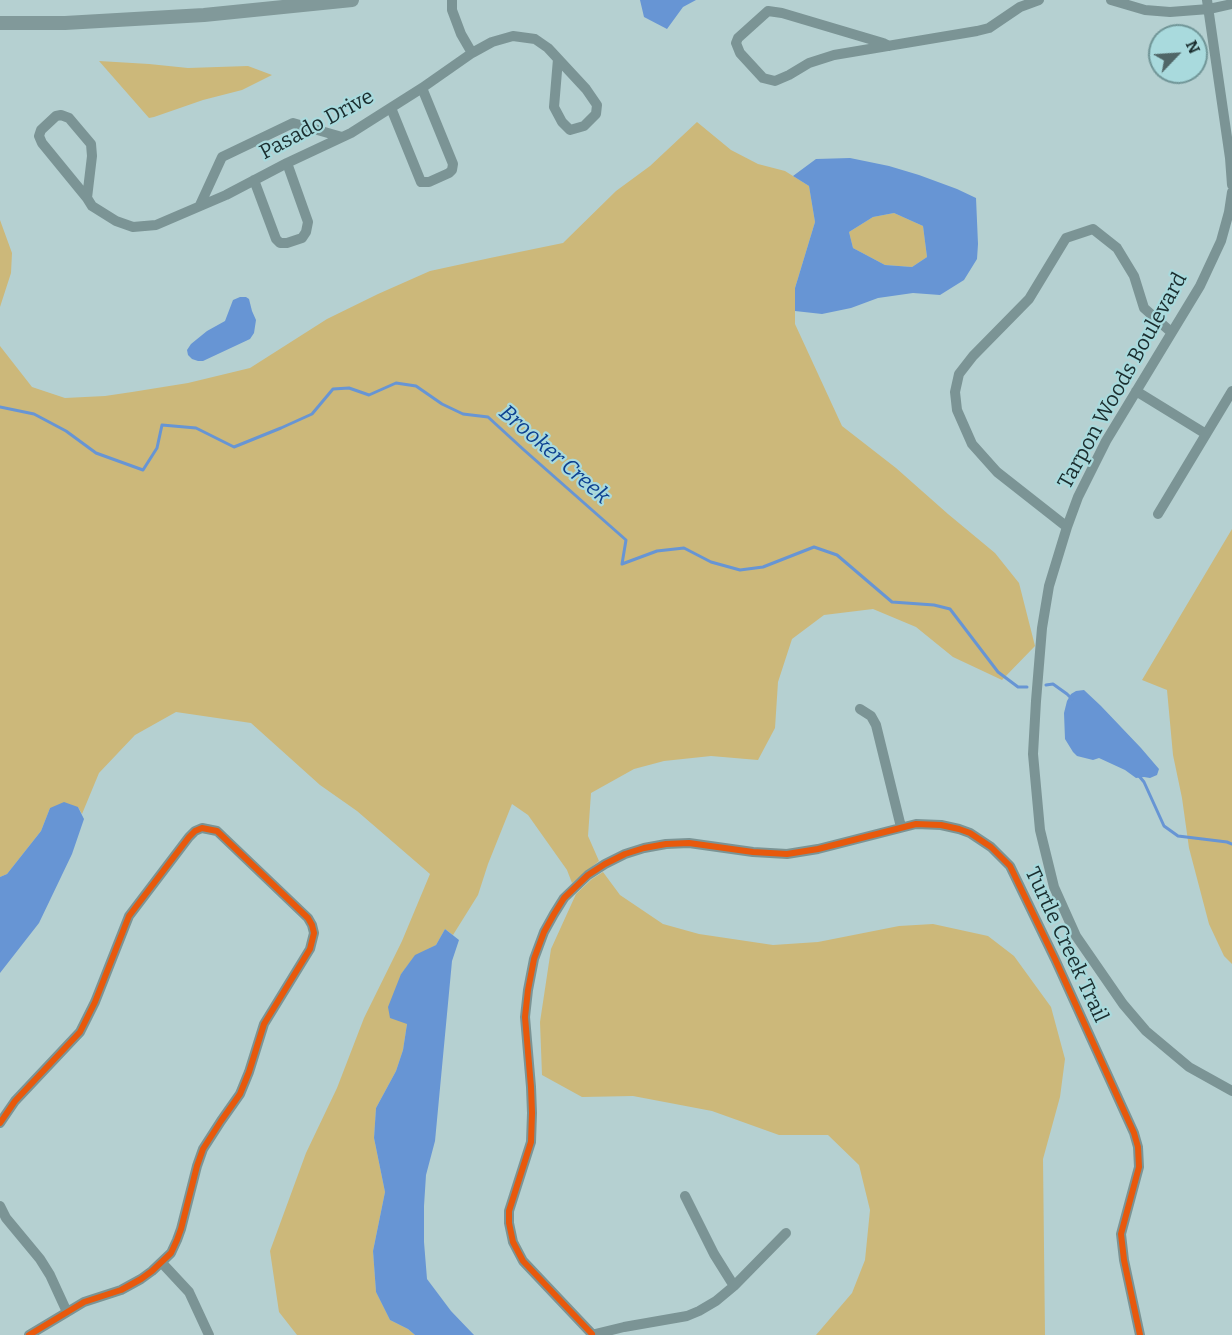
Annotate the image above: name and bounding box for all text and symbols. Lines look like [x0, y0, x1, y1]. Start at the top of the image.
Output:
north arrow [1148, 24, 1208, 84]
text: N [1182, 37, 1204, 57]
street label: Pasado Drive [256, 84, 378, 166]
street label: Tarpon Woods Boulevard [1053, 268, 1193, 494]
water label: Brooker Creek [493, 400, 615, 510]
street label: Turtle Creek Trail [1019, 863, 1113, 1027]

